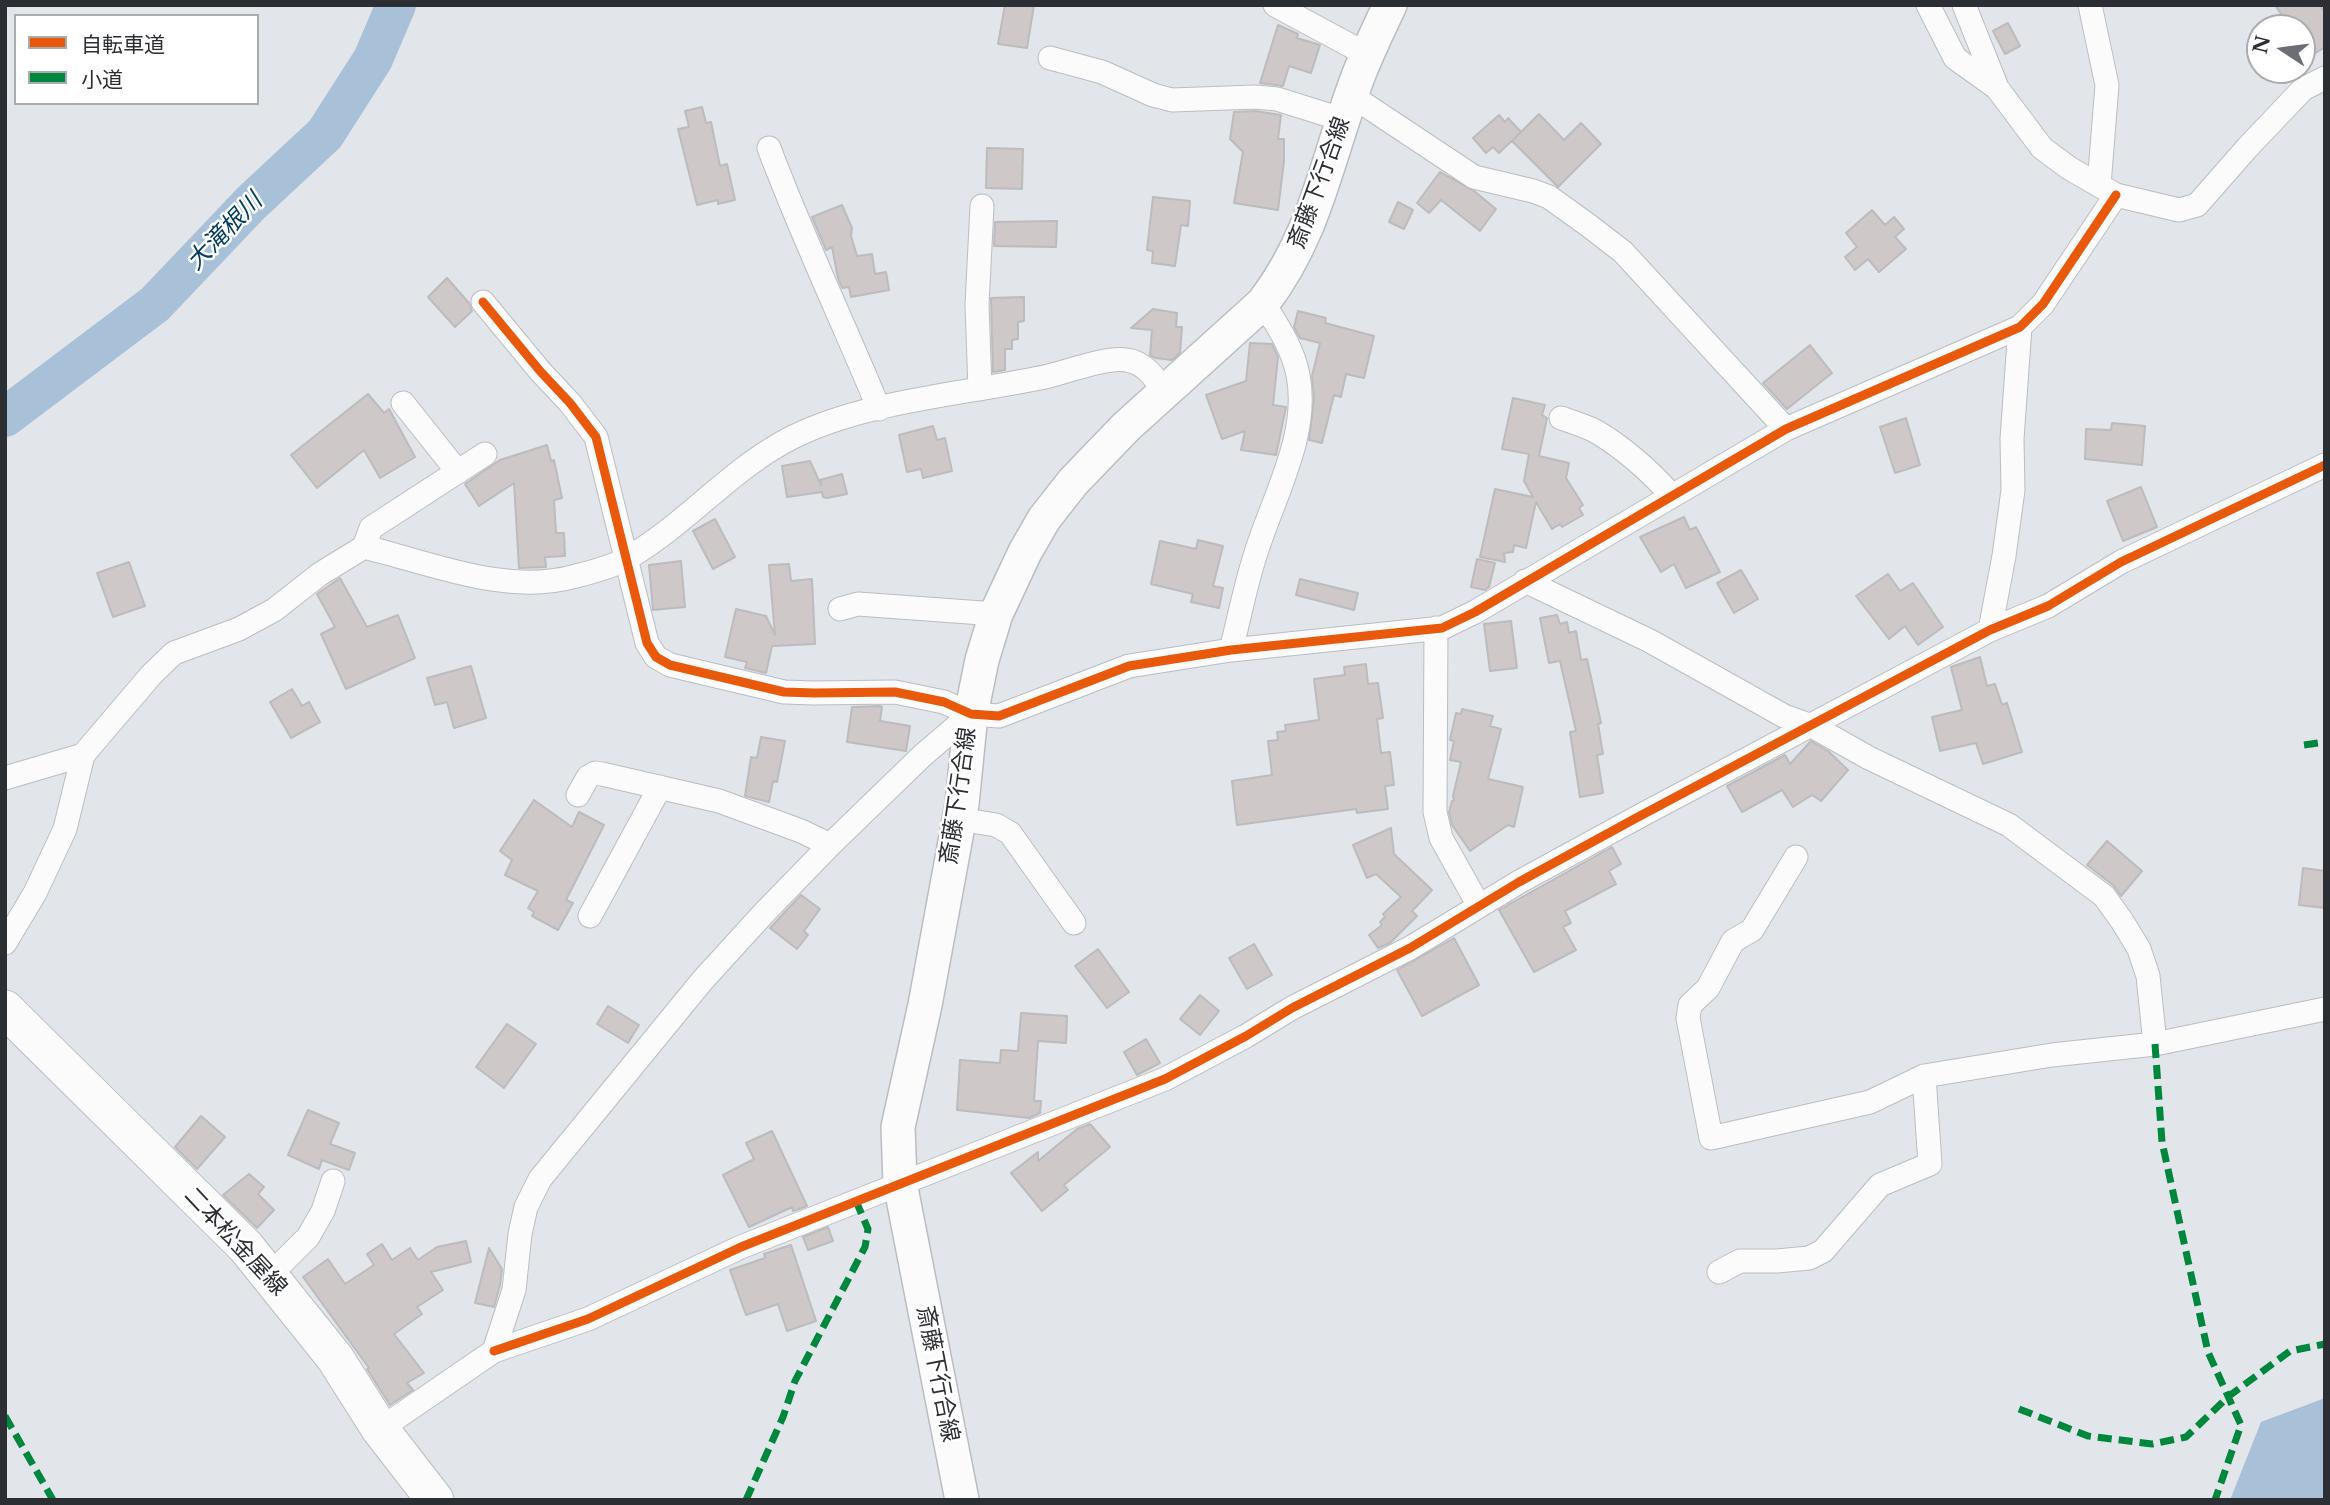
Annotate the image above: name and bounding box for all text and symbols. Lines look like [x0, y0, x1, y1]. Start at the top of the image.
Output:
legend [14, 14, 259, 105]
north arrow [2246, 14, 2316, 84]
text: 自転車道 [81, 32, 165, 58]
text: N [2249, 33, 2275, 56]
text: 小道 [81, 67, 123, 93]
street label: 斎藤下行合線 [1283, 113, 1357, 253]
water label: 大滝根川 [181, 187, 269, 277]
street label: 斎藤下行合線 [936, 726, 982, 866]
street label: 二本松金屋線 [178, 1182, 292, 1302]
street label: 斎藤下行合線 [910, 1304, 964, 1444]

